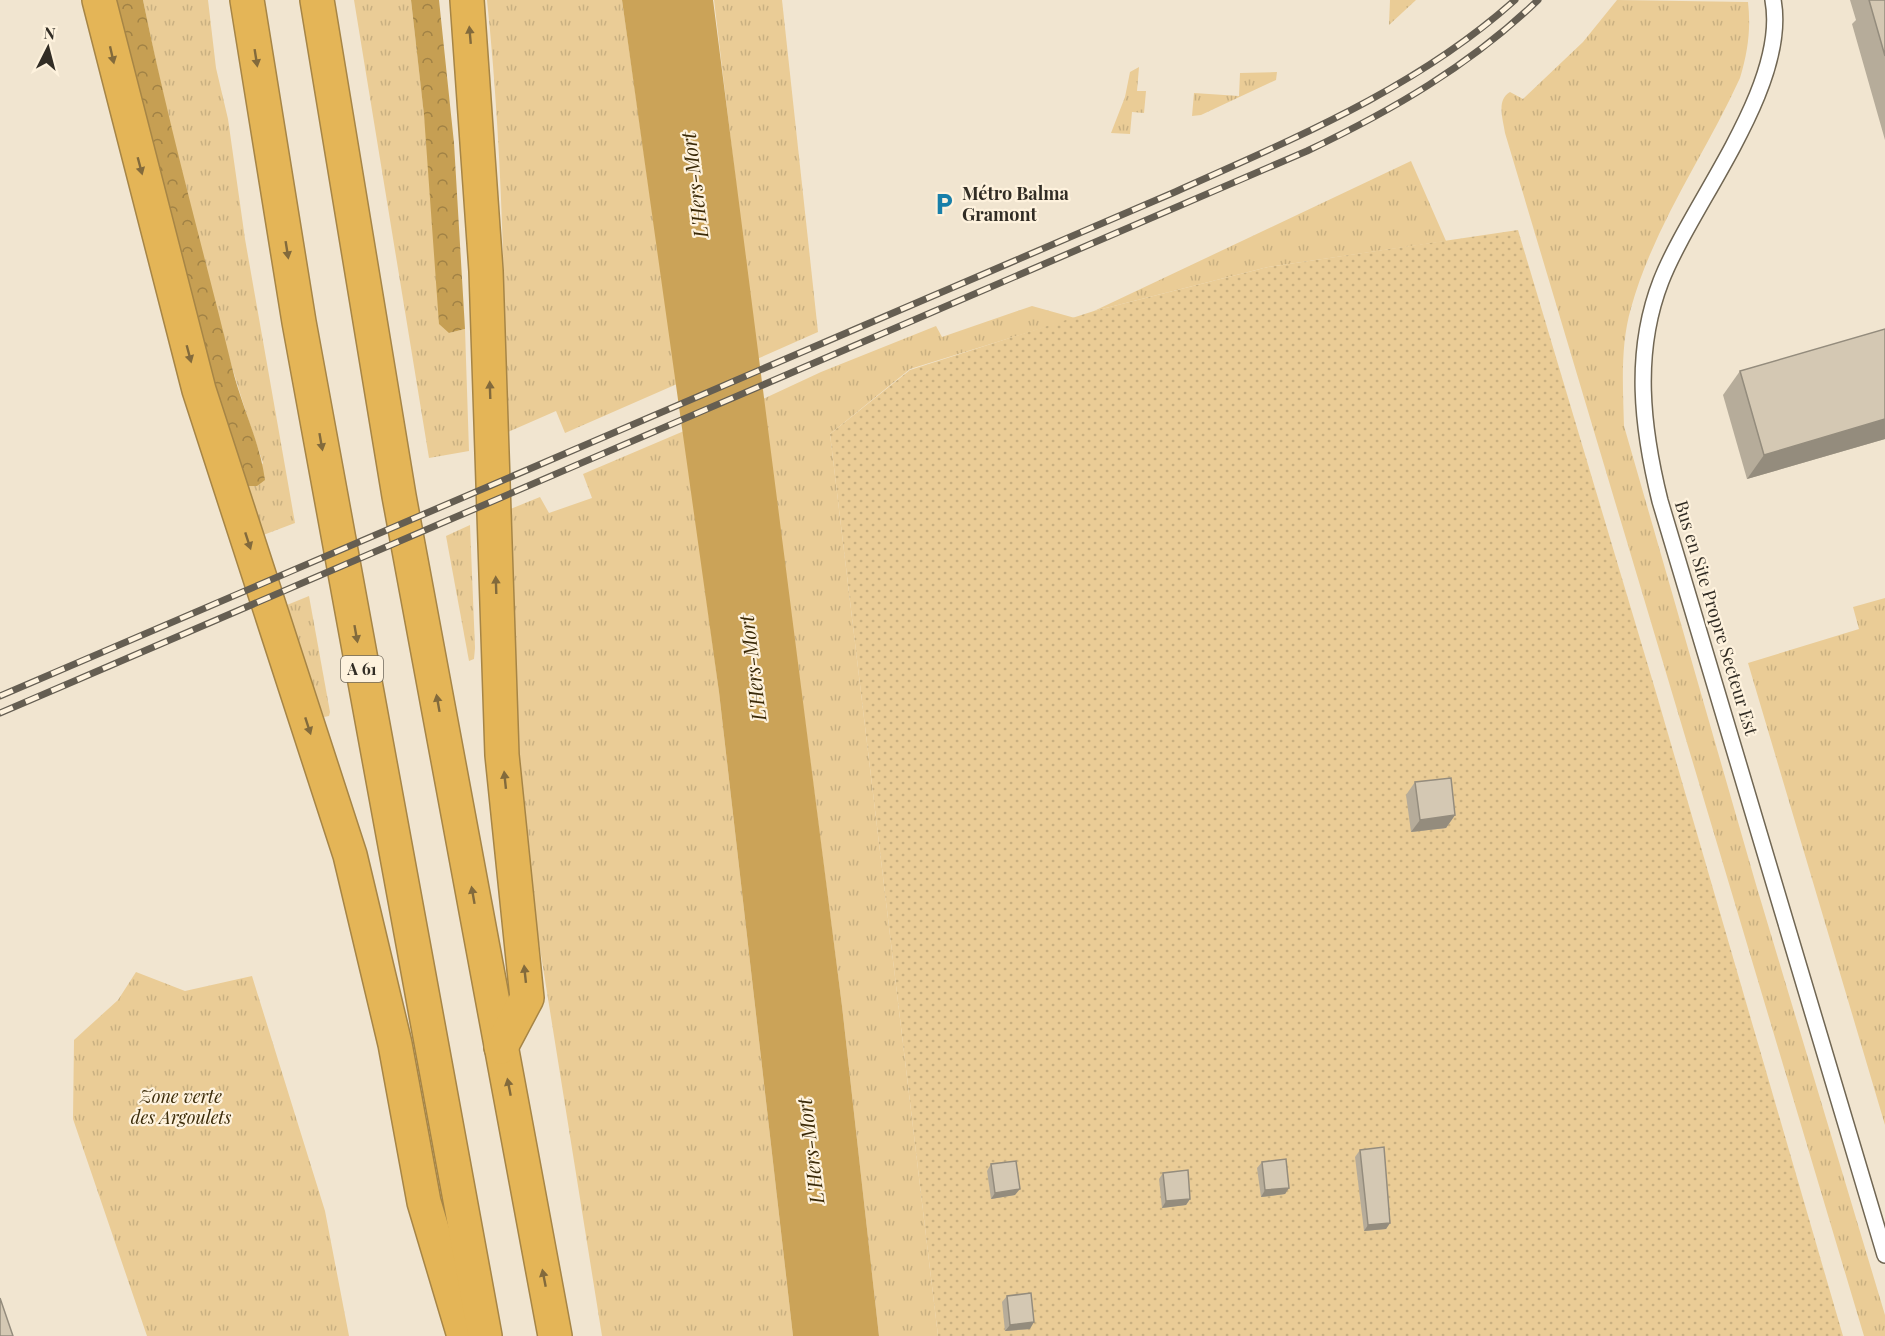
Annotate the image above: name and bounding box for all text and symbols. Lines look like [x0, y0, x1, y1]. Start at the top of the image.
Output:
north arrow [18, 18, 78, 78]
text: N [43, 22, 57, 44]
one-way arrow [465, 26, 475, 45]
one-way arrow [107, 45, 117, 64]
one-way arrow [251, 48, 260, 67]
water label: L'Hers-Mort [673, 129, 714, 241]
one-way arrow [135, 157, 145, 175]
place label: Métro Balma Gramont [962, 181, 1070, 226]
parking icon: Métro Balma Gramont [931, 191, 957, 217]
one-way arrow [283, 241, 292, 260]
one-way arrow [185, 345, 195, 364]
one-way arrow [485, 381, 494, 400]
one-way arrow [316, 433, 325, 452]
street label: Bus en Site Propre Secteur Est [1670, 497, 1764, 739]
one-way arrow [243, 532, 253, 550]
one-way arrow [492, 576, 501, 595]
water label: L'Hers-Mort [731, 612, 772, 724]
one-way arrow [352, 625, 361, 644]
road number: A 61 [341, 656, 383, 682]
one-way arrow [433, 694, 442, 713]
one-way arrow [304, 717, 313, 735]
one-way arrow [500, 770, 510, 789]
one-way arrow [468, 885, 477, 904]
one-way arrow [520, 964, 530, 983]
one-way arrow [504, 1077, 513, 1096]
park label: Zone verte des Argoulets [131, 1084, 231, 1129]
water label: L'Hers-Mort [789, 1095, 830, 1207]
one-way arrow [539, 1269, 548, 1288]

